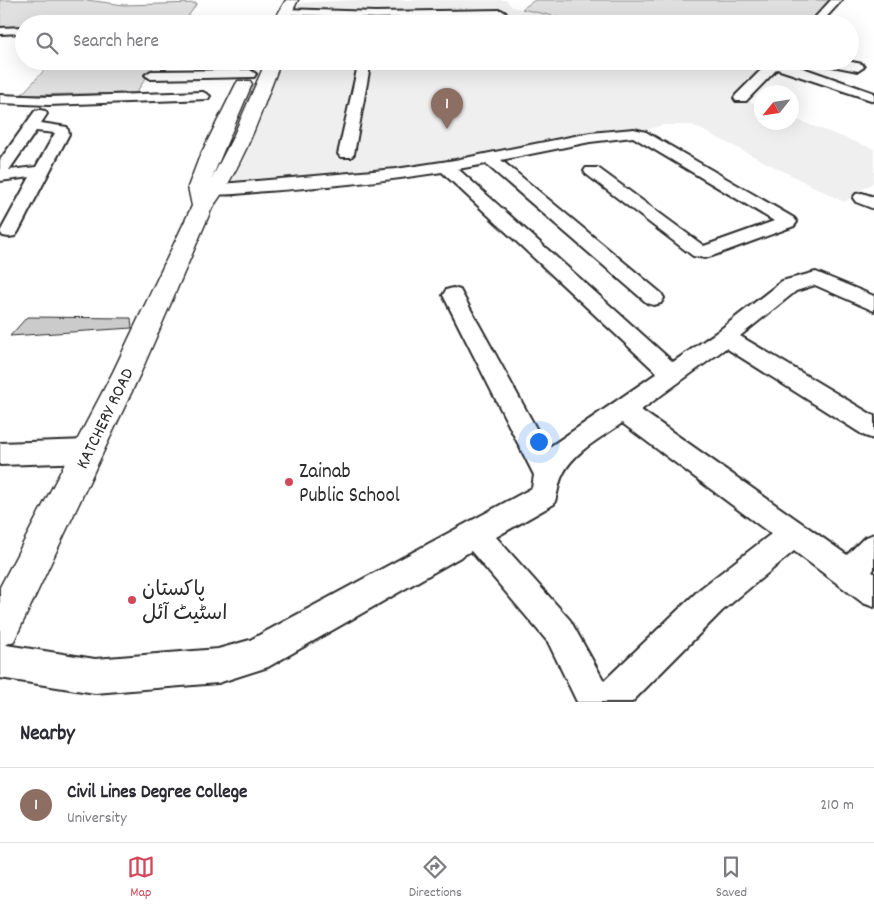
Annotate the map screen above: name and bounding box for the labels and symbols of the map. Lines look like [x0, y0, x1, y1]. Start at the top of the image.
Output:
north arrow [754, 85, 799, 130]
pin: 1 [431, 88, 463, 129]
street label: KATCHERY ROAD [71, 364, 141, 474]
your location [526, 429, 552, 455]
place label: Zainab Public School [299, 458, 400, 512]
marker: Zainab Public School [283, 476, 295, 488]
place label: پاکستان اسٹیٹ آئل [142, 576, 227, 630]
marker: پاکستان اسٹیٹ آئل [126, 594, 138, 606]

